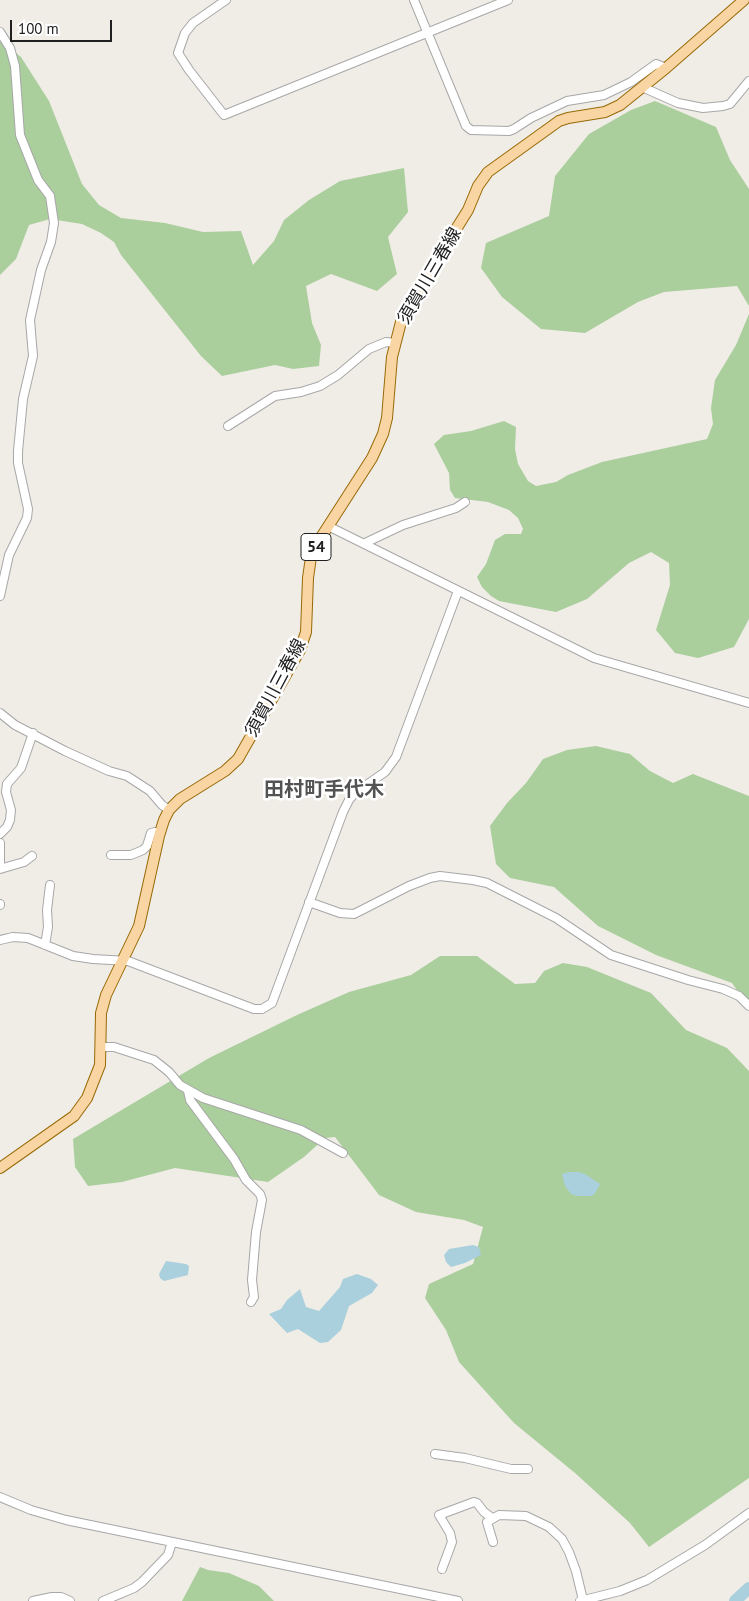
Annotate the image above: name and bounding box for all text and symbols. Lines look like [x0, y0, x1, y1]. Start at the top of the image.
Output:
scale bar [12, 10, 115, 42]
text: 100 m [18, 19, 59, 38]
street label: 須賀川三春線 [394, 224, 466, 328]
road number: 54 [301, 534, 331, 560]
street label: 須賀川三春線 [241, 635, 311, 741]
district label: 田村町手代木 [264, 778, 384, 802]

